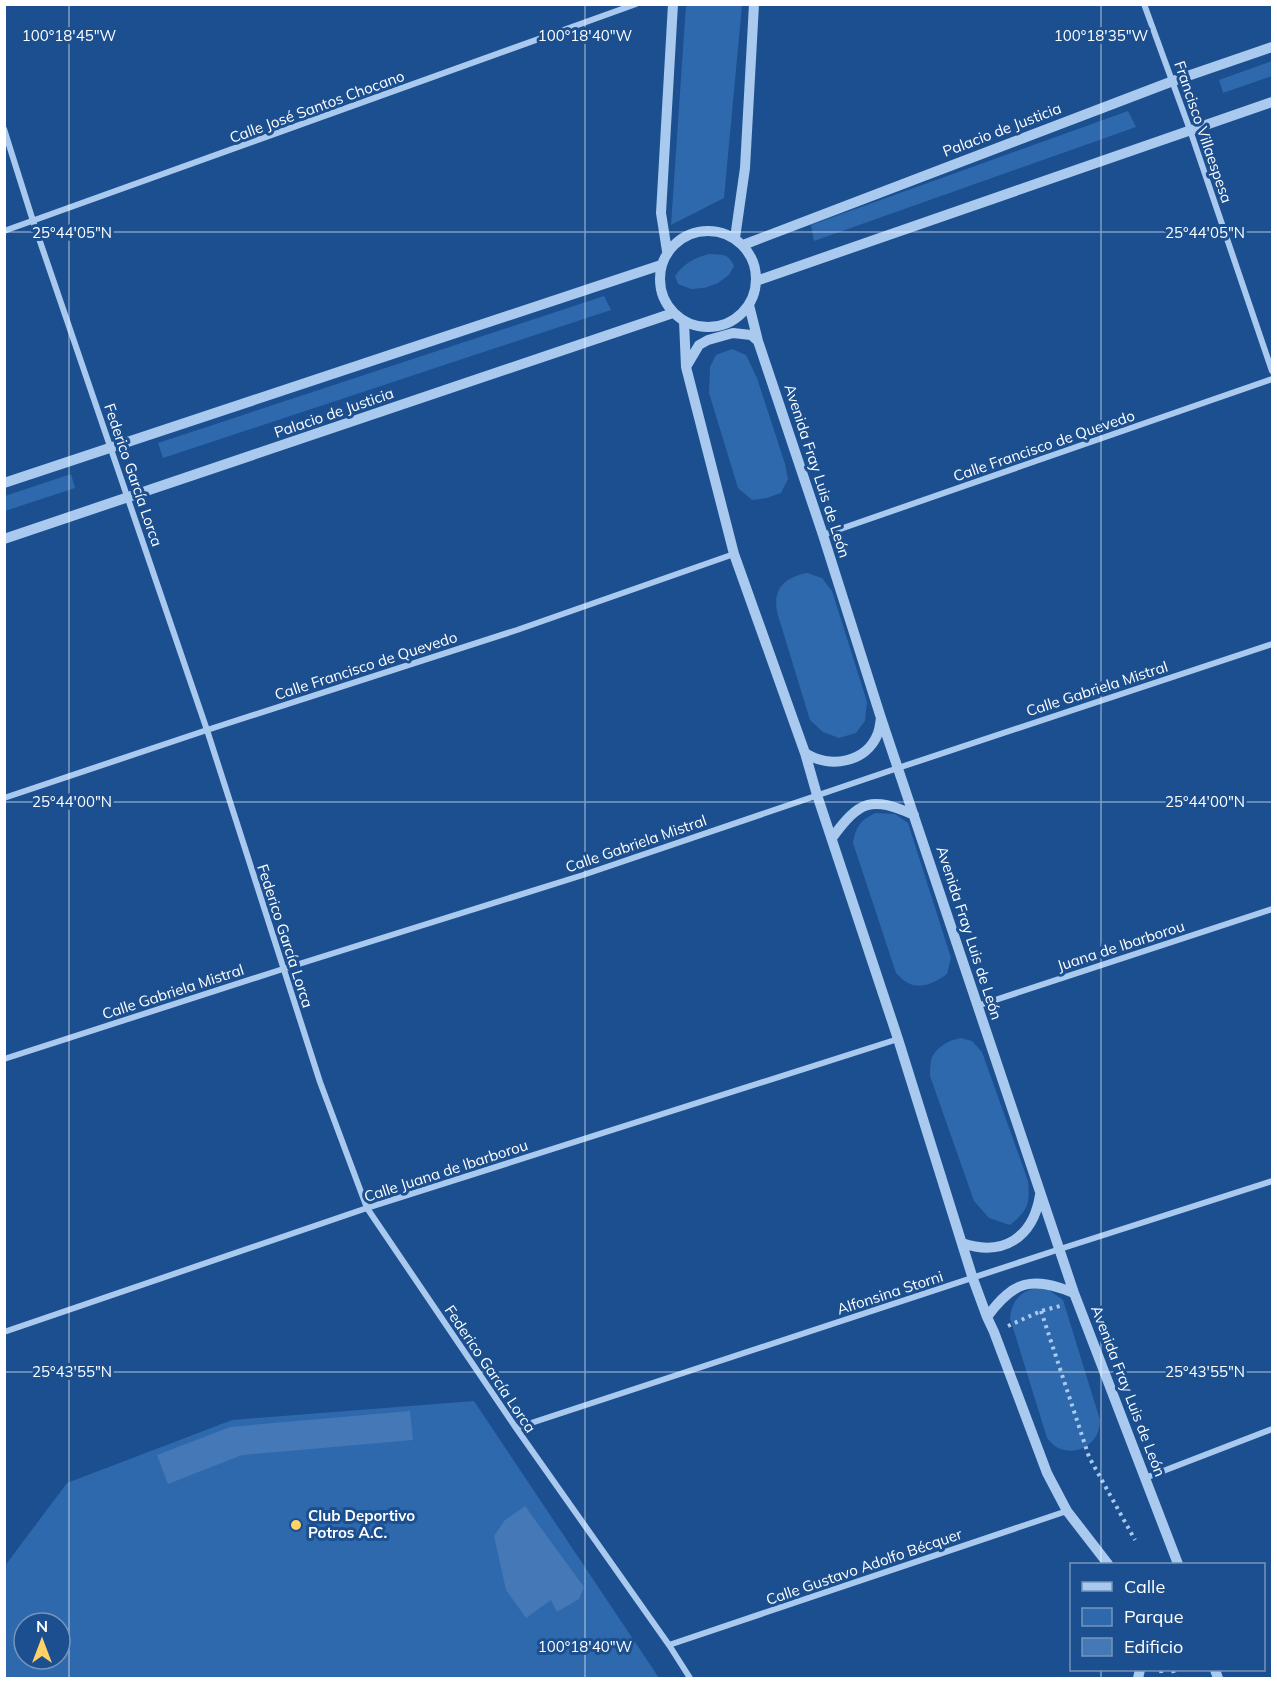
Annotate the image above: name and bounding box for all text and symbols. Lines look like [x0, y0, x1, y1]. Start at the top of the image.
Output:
text: 100°18'45"W [22, 26, 117, 45]
text: 100°18'40"W [538, 26, 633, 45]
text: 100°18'35"W [1054, 26, 1149, 45]
street label: Francisco Villaespesa [1170, 58, 1237, 205]
street label: Calle José Santos Chocano [227, 66, 407, 147]
street label: Palacio de Justicia [940, 98, 1064, 161]
text: 25°44'05"N [32, 223, 112, 242]
text: 25°44'05"N [1165, 223, 1245, 242]
street label: Avenida Fray Luis de León [780, 382, 855, 560]
street label: Palacio de Justicia [272, 383, 396, 442]
street label: Federico García Lorca [100, 401, 167, 549]
street label: Calle Francisco de Quevedo [951, 405, 1137, 486]
street label: Calle Francisco de Quevedo [272, 627, 460, 704]
street label: Calle Gabriela Mistral [1024, 657, 1170, 720]
text: 25°44'00"N [32, 792, 112, 811]
text: 25°44'00"N [1165, 792, 1245, 811]
street label: Calle Gabriela Mistral [563, 810, 709, 877]
street label: Avenida Fray Luis de León [932, 844, 1007, 1022]
street label: Federico García Lorca [253, 862, 318, 1010]
street label: Juana de Ibarborou [1055, 916, 1187, 975]
street label: Calle Gabriela Mistral [100, 960, 246, 1023]
street label: Calle Juana de Ibarborou [362, 1135, 530, 1206]
street label: Alfonsina Storni [834, 1266, 945, 1319]
street label: Federico García Lorca [441, 1301, 540, 1436]
street label: Avenida Fray Luis de León [1087, 1303, 1170, 1479]
text: 25°43'55"N [32, 1362, 112, 1381]
text: 25°43'55"N [1165, 1362, 1245, 1381]
place label: Club Deportivo Potros A.C. [308, 1506, 415, 1542]
marker: Club Deportivo Potros A.C. [289, 1518, 303, 1532]
street label: Calle Gustavo Adolfo Bécquer [763, 1524, 965, 1609]
legend [1070, 1563, 1265, 1671]
text: Calle [1124, 1575, 1165, 1598]
text: Parque [1124, 1605, 1183, 1628]
north arrow [12, 1611, 72, 1671]
text: N [36, 1616, 48, 1636]
text: Edificio [1124, 1635, 1183, 1658]
text: 100°18'40"W [538, 1637, 633, 1656]

